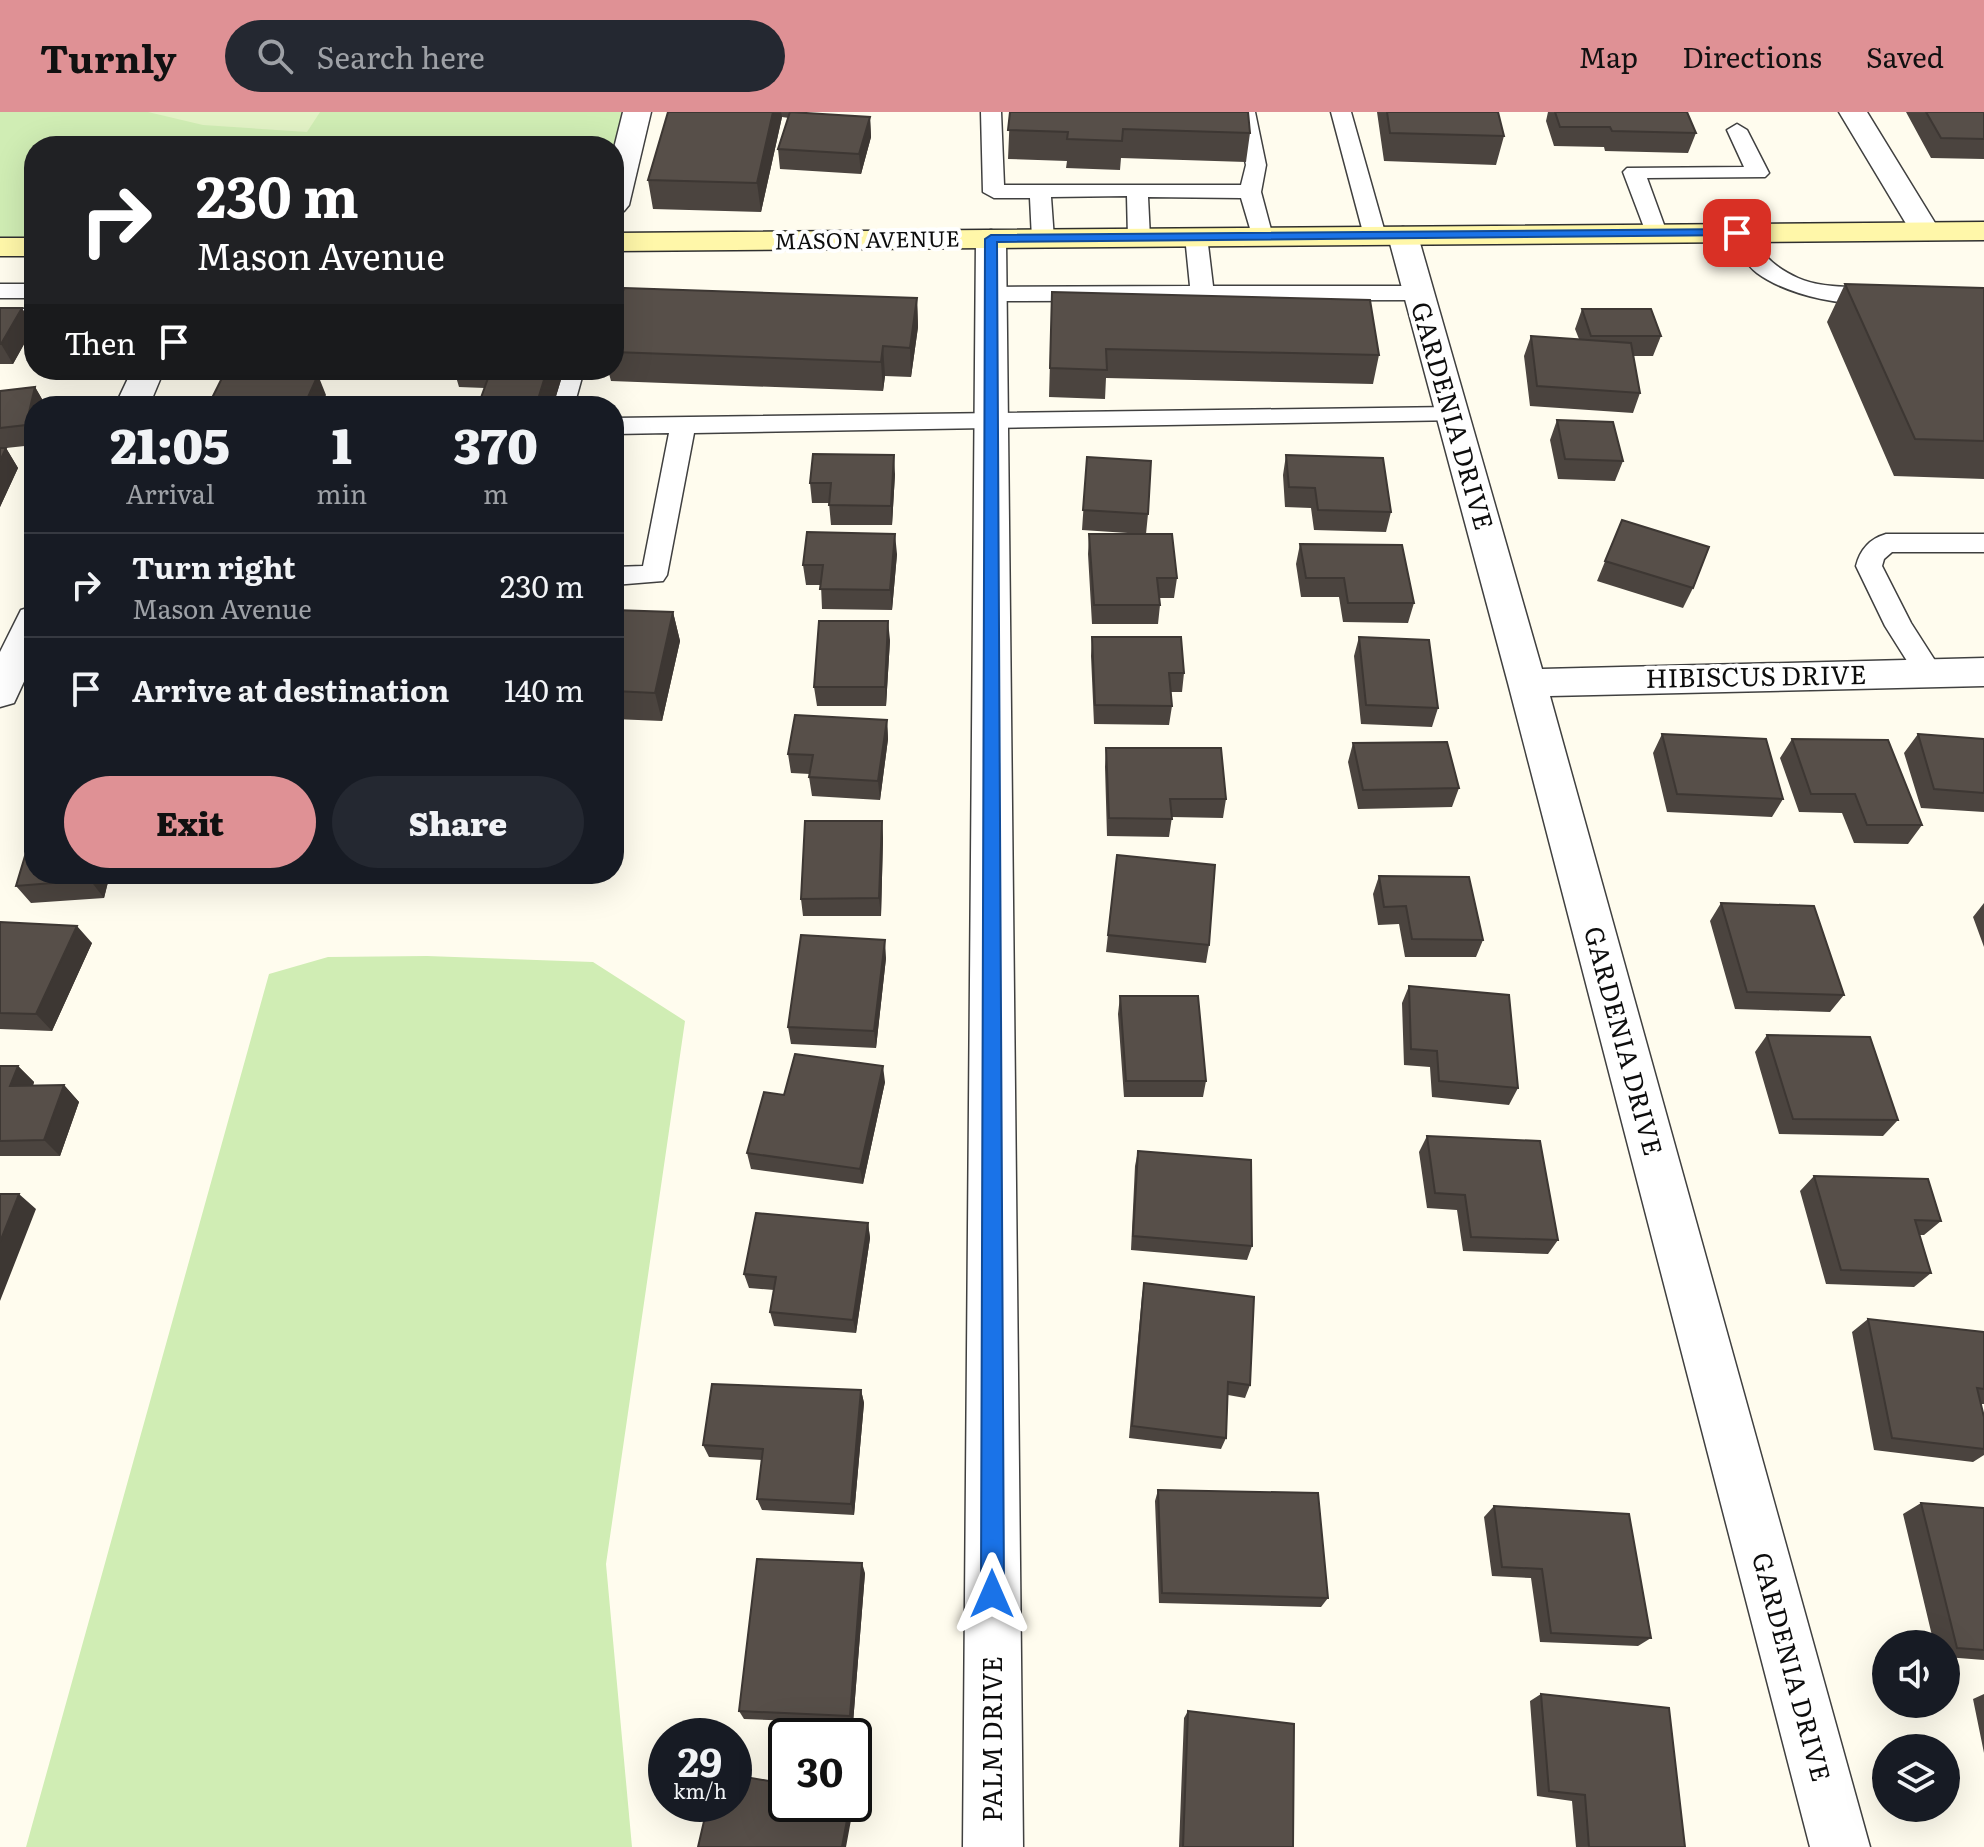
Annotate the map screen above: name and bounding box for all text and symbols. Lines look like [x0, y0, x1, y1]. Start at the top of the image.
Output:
search box [225, 20, 785, 92]
text: Turnly [40, 28, 177, 85]
icon: search [253, 34, 297, 78]
text: Search here [317, 34, 485, 78]
text: Map [1579, 35, 1638, 77]
text: Directions [1682, 35, 1822, 77]
text: Saved [1866, 35, 1944, 77]
text: 230 m [196, 152, 359, 235]
icon: right [64, 168, 168, 272]
pin [1703, 199, 1771, 267]
icon: arrive [1715, 211, 1759, 255]
street label: MASON AVENUE [774, 220, 960, 257]
text: Mason Avenue [196, 228, 445, 281]
street label: GARDENIA DRIVE [1403, 297, 1506, 534]
text: Then [64, 320, 136, 364]
icon: arrive [152, 320, 196, 364]
text: 21:05 [110, 408, 230, 479]
text: 1 [332, 408, 352, 479]
text: 370 [453, 408, 538, 479]
text: Arrival [126, 473, 214, 512]
text: min [316, 473, 367, 512]
text: m [483, 473, 508, 512]
text: Turn right [132, 544, 296, 588]
icon: right [64, 563, 108, 607]
text: 230 m [500, 563, 584, 607]
text: Mason Avenue [132, 588, 312, 627]
street label: HIBISCUS DRIVE [1645, 653, 1867, 696]
icon: arrive [64, 667, 108, 711]
text: Arrive at destination [132, 667, 449, 711]
text: 140 m [504, 667, 584, 711]
button: Exit [64, 776, 316, 868]
button: Share [332, 776, 584, 868]
street label: GARDENIA DRIVE [1576, 921, 1675, 1159]
street label: GARDENIA DRIVE [1744, 1547, 1843, 1785]
position arrow [950, 1552, 1034, 1636]
map controls [1872, 1630, 1960, 1822]
button: sound [1872, 1630, 1960, 1718]
street label: PALM DRIVE [971, 1656, 1010, 1822]
speed limit sign: 30 [768, 1718, 872, 1822]
text: 29 [678, 1730, 722, 1789]
button: layers [1872, 1734, 1960, 1822]
text: km/h [673, 1775, 727, 1805]

